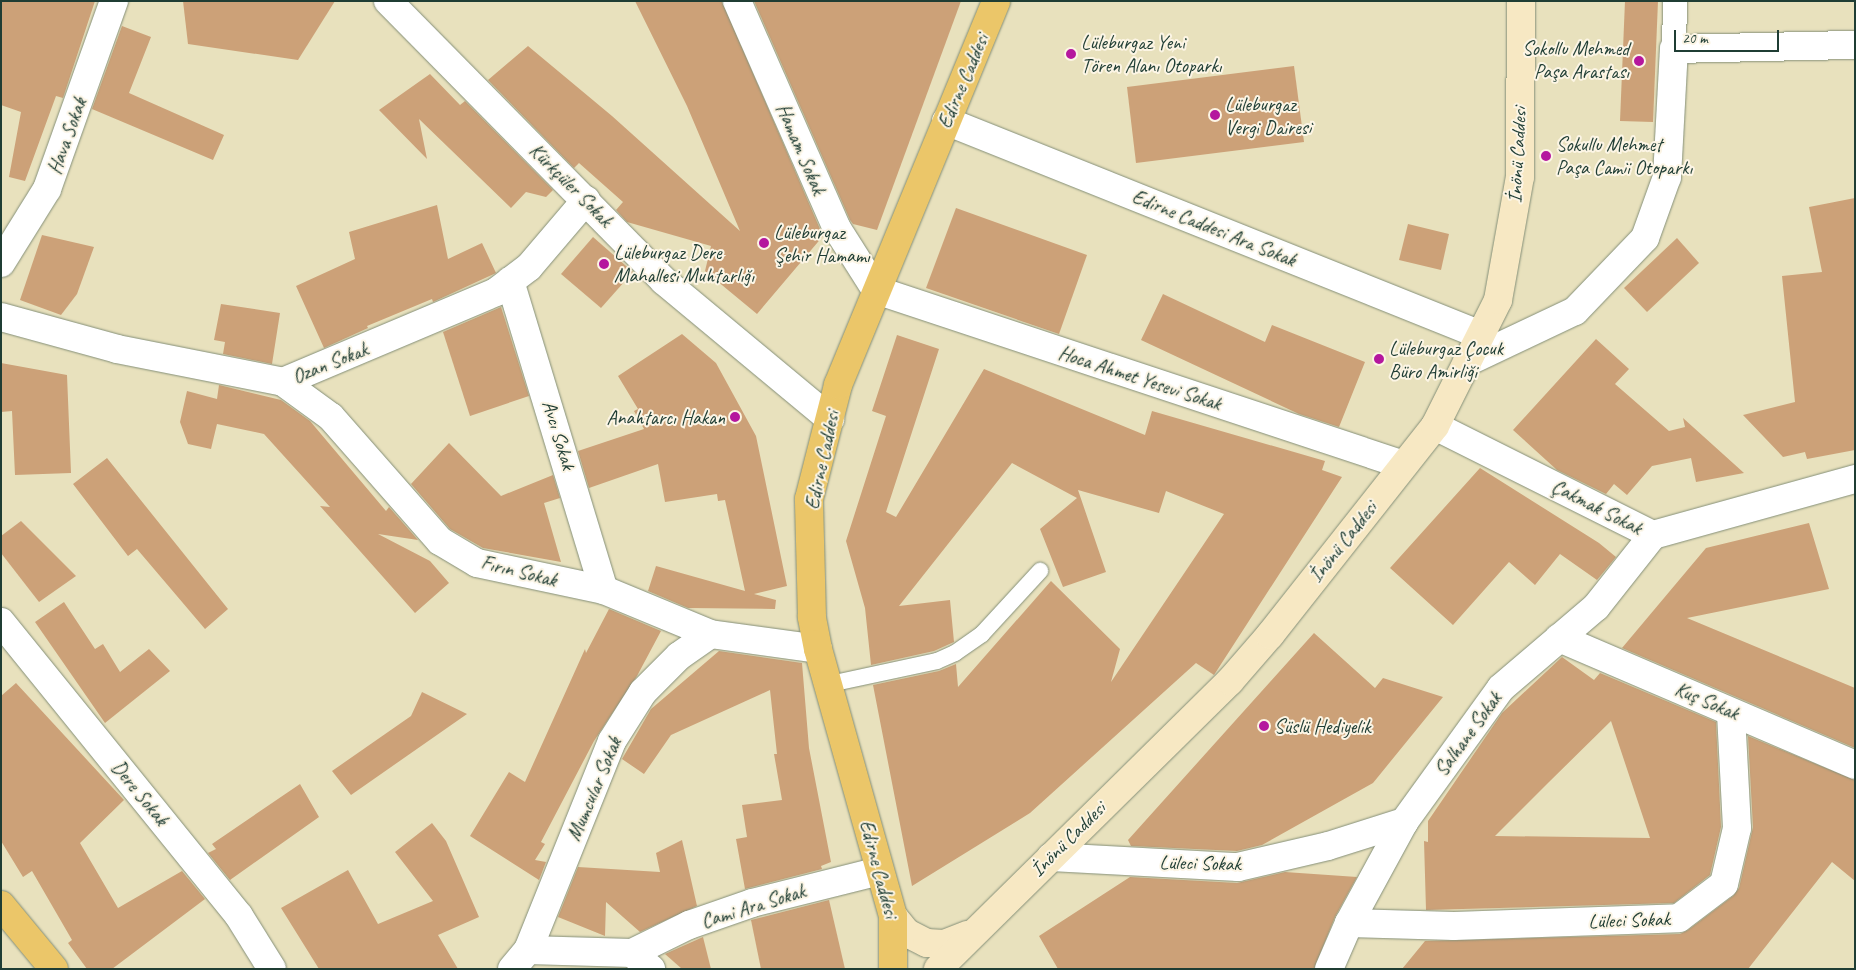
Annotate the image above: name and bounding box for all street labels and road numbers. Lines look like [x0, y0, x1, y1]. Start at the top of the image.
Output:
street label: Edirne Caddesi [932, 30, 994, 132]
street label: Hava Sokak [42, 95, 92, 177]
street label: Hamam Sokak [771, 100, 831, 198]
street label: İnönü Caddesi [1502, 106, 1532, 204]
street label: Kürkçüler Sokak [525, 139, 617, 231]
street label: Edirne Caddesi Ara Sokak [1128, 184, 1300, 272]
street label: Ozan Sokak [289, 337, 371, 389]
street label: Hoca Ahmet Yesevi Sokak [1055, 340, 1225, 416]
street label: Avcı Sokak [537, 397, 581, 473]
street label: Edirne Caddesi [800, 408, 844, 512]
street label: Çakmak Sokak [1548, 474, 1646, 540]
street label: İnönü Caddesi [1304, 497, 1382, 587]
street label: Fırın Sokak [479, 550, 559, 592]
street label: Kuş Sokak [1671, 677, 1743, 725]
street label: Salhane Sokak [1429, 687, 1507, 781]
street label: Mumcular Sokak [561, 734, 627, 844]
street label: Dere Sokak [107, 756, 173, 830]
street label: İnönü Caddesi [1025, 796, 1111, 882]
street label: Edirne Caddesi [854, 817, 904, 921]
street label: Lüleci Sokak [1159, 850, 1241, 876]
street label: Cami Ara Sokak [698, 879, 808, 933]
street label: Lüleci Sokak [1588, 907, 1670, 933]

